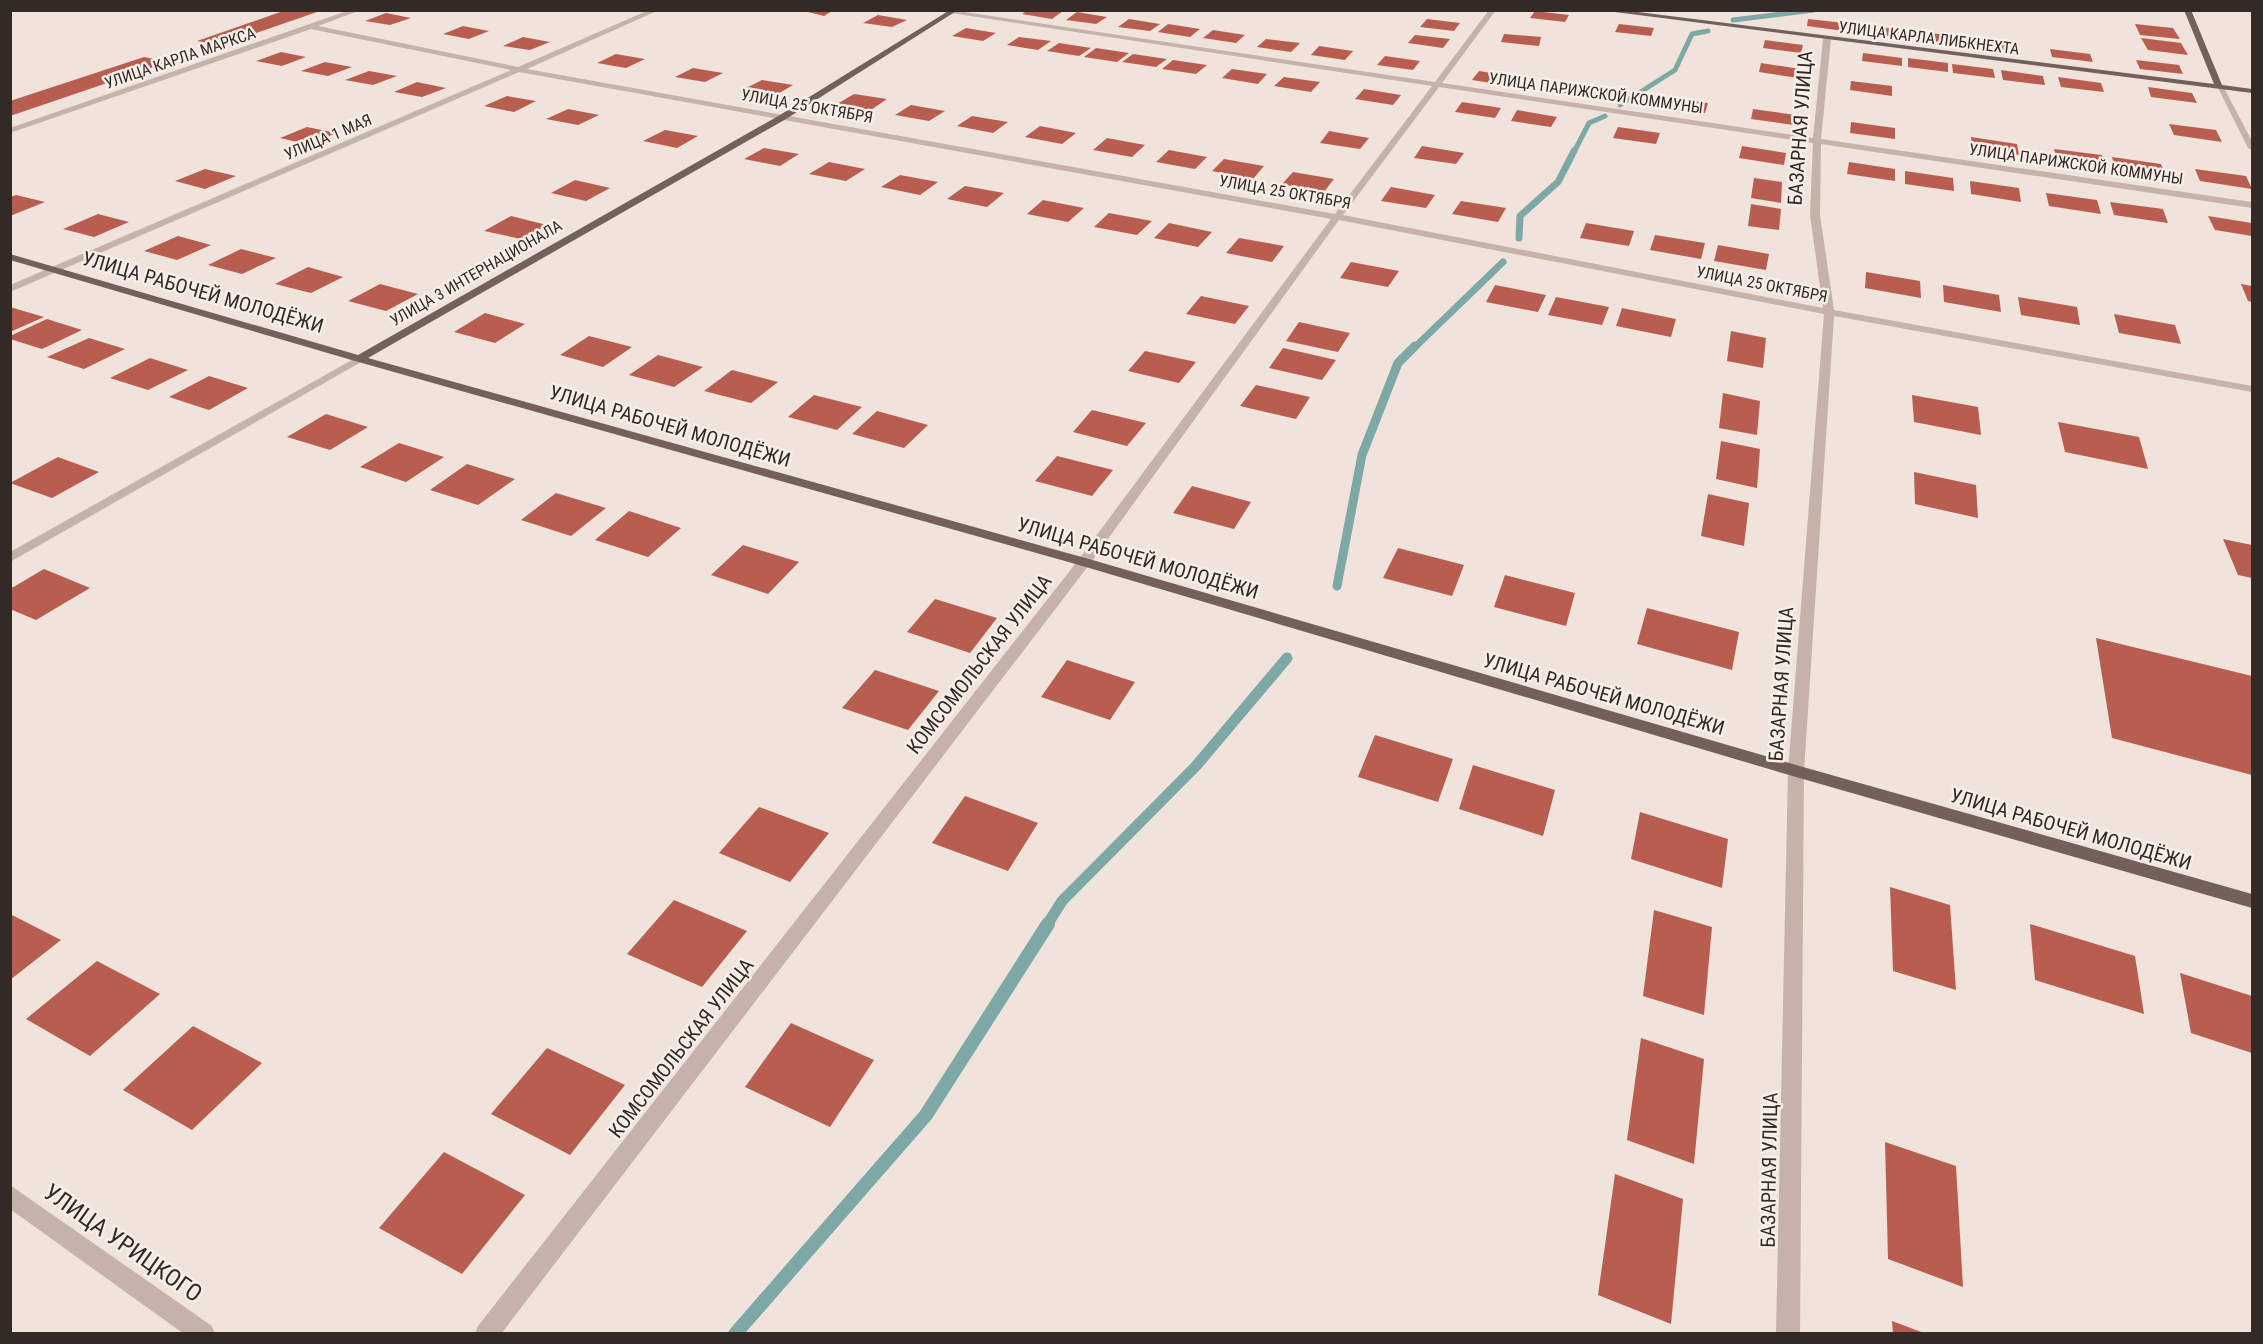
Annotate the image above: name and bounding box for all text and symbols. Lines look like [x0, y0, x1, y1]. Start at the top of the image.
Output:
street label: УЛИЦА КАРЛА ЛИБКНЕХТА [1837, 17, 2021, 59]
street label: УЛИЦА КАРЛА МАРКСА [102, 23, 258, 93]
street label: БАЗАРНАЯ УЛИЦА [1783, 49, 1817, 206]
street label: УЛИЦА ПАРИЖСКОЙ КОММУНЫ [1488, 69, 1704, 117]
street label: УЛИЦА 25 ОКТЯБРЯ [740, 85, 874, 127]
street label: УЛИЦА 1 МАЯ [281, 110, 375, 164]
street label: УЛИЦА ПАРИЖСКОЙ КОММУНЫ [1968, 140, 2184, 188]
street label: УЛИЦА 25 ОКТЯБРЯ [1218, 171, 1352, 213]
street label: УЛИЦА 3 ИНТЕРНАЦИОНАЛА [387, 216, 565, 330]
street label: УЛИЦА РАБОЧЕЙ МОЛОДЁЖИ [80, 246, 326, 338]
street label: УЛИЦА 25 ОКТЯБРЯ [1695, 262, 1829, 306]
street label: УЛИЦА РАБОЧЕЙ МОЛОДЁЖИ [547, 380, 793, 472]
street label: УЛИЦА РАБОЧЕЙ МОЛОДЁЖИ [1015, 512, 1261, 604]
street label: КОМСОМОЛЬСКАЯ УЛИЦА [901, 569, 1057, 759]
street label: БАЗАРНАЯ УЛИЦА [1764, 605, 1798, 762]
street label: УЛИЦА РАБОЧЕЙ МОЛОДЁЖИ [1481, 648, 1727, 740]
street label: УЛИЦА РАБОЧЕЙ МОЛОДЁЖИ [1948, 783, 2194, 875]
street label: КОМСОМОЛЬСКАЯ УЛИЦА [603, 953, 759, 1143]
street label: БАЗАРНАЯ УЛИЦА [1756, 1092, 1782, 1248]
street label: УЛИЦА УРИЦКОГО [39, 1178, 207, 1308]

